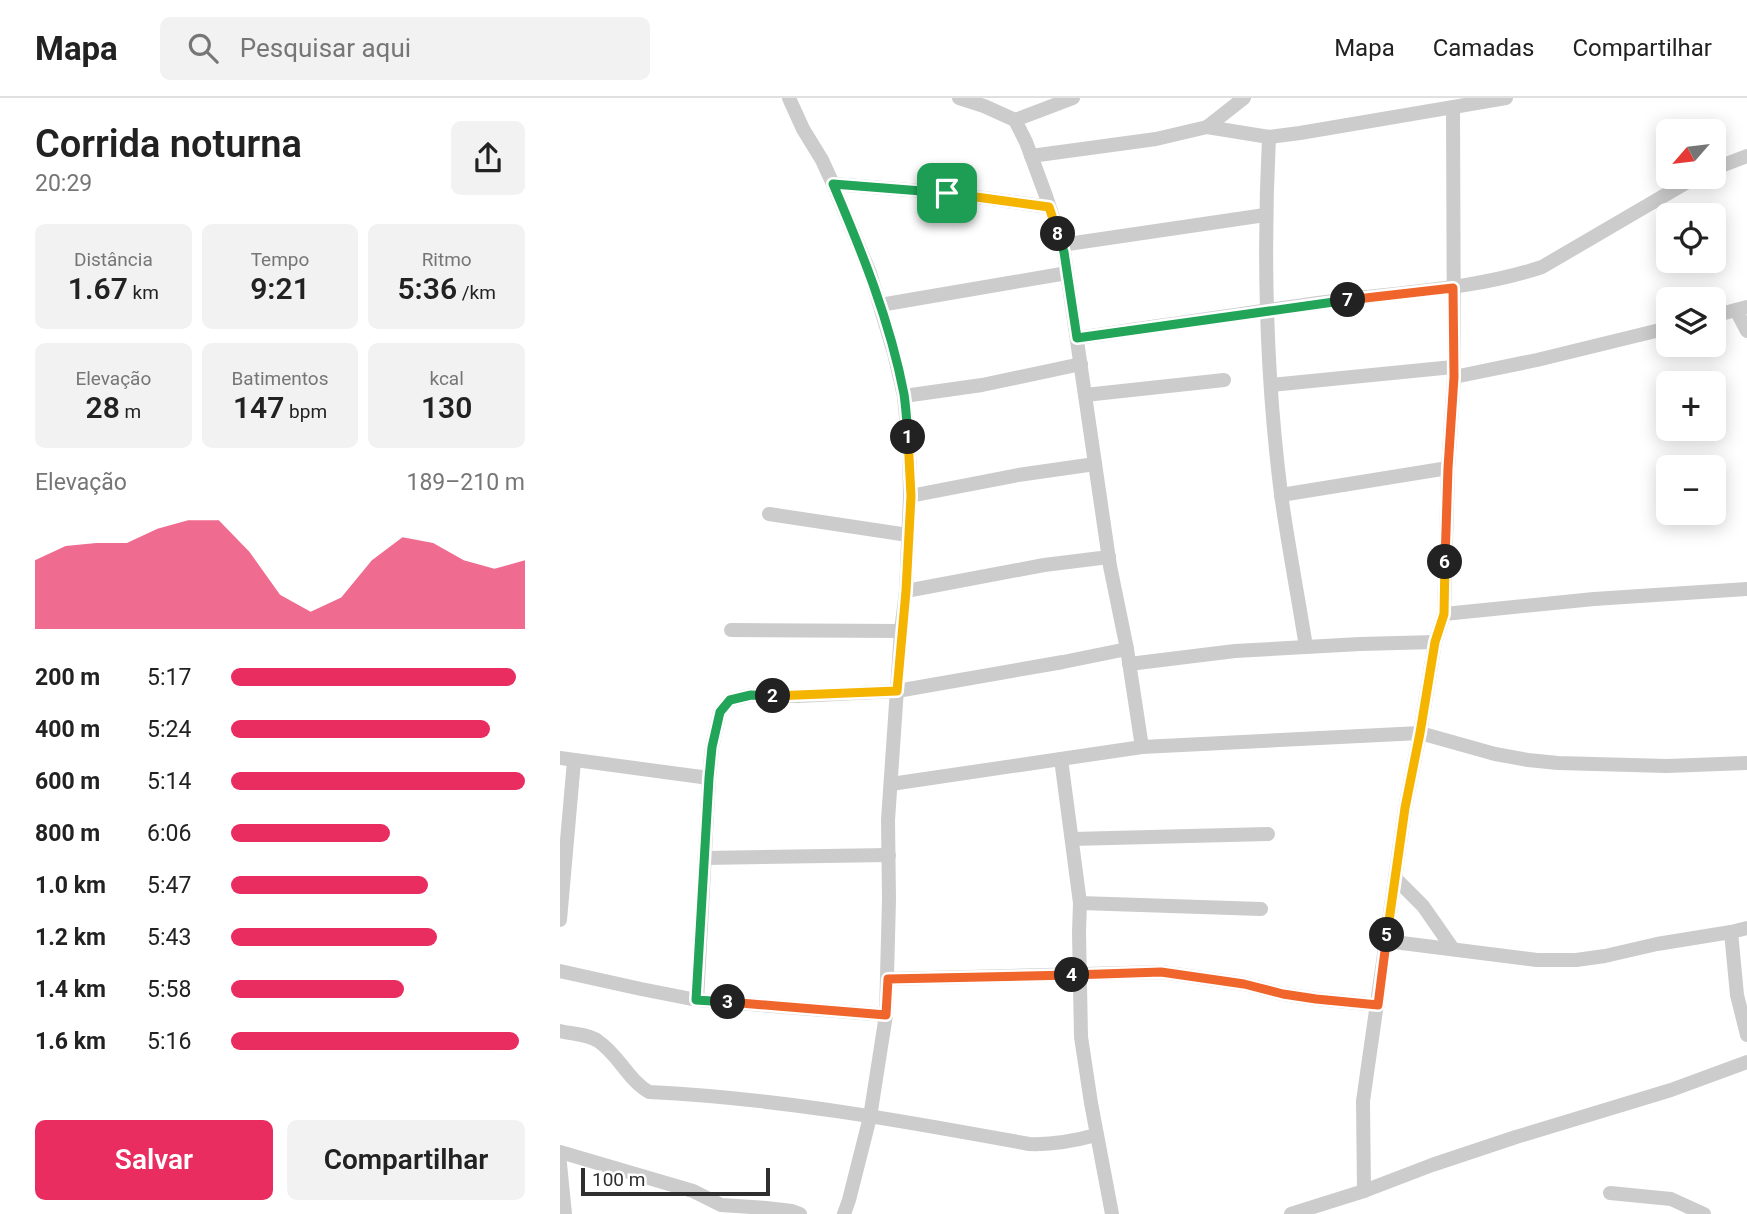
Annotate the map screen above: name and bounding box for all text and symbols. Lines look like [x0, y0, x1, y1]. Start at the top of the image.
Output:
search box [160, 17, 650, 80]
text: Mapa [35, 29, 118, 68]
icon: search [184, 29, 222, 67]
text: Pesquisar aqui [240, 33, 411, 63]
text: Mapa [1334, 34, 1395, 62]
text: Camadas [1433, 34, 1534, 62]
text: Compartilhar [1572, 34, 1712, 62]
north arrow [1656, 119, 1726, 189]
map controls [1656, 119, 1726, 525]
button: share [451, 121, 525, 195]
text: Corrida noturna [35, 122, 302, 166]
pin [917, 163, 977, 223]
text: 20:29 [35, 170, 92, 197]
icon: arrive [928, 174, 966, 212]
button: locate [1656, 203, 1726, 273]
pin: 8 [1040, 216, 1076, 252]
text: 8 [1052, 222, 1063, 245]
text: Distância [74, 248, 153, 271]
text: Tempo [251, 248, 309, 271]
text: Ritmo [422, 248, 472, 271]
text: 1.67 [68, 271, 128, 306]
text: 9:21 [250, 271, 310, 306]
text: 5:36 [397, 271, 457, 306]
text: km [128, 281, 159, 304]
text: /km [457, 281, 496, 304]
pin: 7 [1330, 282, 1366, 318]
button: layers [1656, 287, 1726, 357]
text: 7 [1342, 288, 1353, 311]
text: Elevação [75, 367, 151, 390]
text: Batimentos [232, 367, 328, 390]
text: kcal [429, 367, 464, 390]
button: + [1656, 371, 1726, 441]
text: 28 [86, 390, 120, 425]
text: 147 [233, 390, 284, 425]
text: 130 [421, 390, 472, 425]
text: m [120, 400, 141, 423]
text: bpm [284, 400, 327, 423]
pin: 1 [890, 420, 926, 454]
text: 1 [902, 425, 913, 448]
button: − [1656, 455, 1726, 525]
text: Elevação [35, 469, 127, 496]
text: 189–210 m [406, 469, 525, 496]
pin: 6 [1428, 545, 1463, 580]
text: 6 [1439, 550, 1450, 573]
text: 200 m [35, 664, 100, 691]
text: 5:17 [147, 664, 191, 691]
pin: 2 [756, 678, 790, 714]
text: 2 [767, 684, 778, 707]
text: 400 m [35, 716, 100, 743]
text: 5:24 [147, 716, 191, 743]
text: 600 m [35, 768, 100, 795]
text: 5:14 [147, 768, 191, 795]
text: 800 m [35, 820, 100, 847]
text: 6:06 [147, 820, 191, 847]
text: 1.0 km [35, 872, 106, 899]
text: 5:47 [147, 872, 191, 899]
pin: 5 [1370, 918, 1404, 952]
text: 5 [1381, 923, 1392, 946]
text: 1.2 km [35, 924, 106, 951]
text: 5:43 [147, 924, 191, 951]
pin: 4 [1054, 958, 1090, 992]
text: 4 [1066, 963, 1077, 986]
text: 1.4 km [35, 976, 106, 1003]
text: 5:58 [147, 976, 191, 1003]
pin: 3 [710, 984, 746, 1020]
text: 3 [722, 990, 733, 1013]
text: 1.6 km [35, 1028, 106, 1055]
text: 5:16 [147, 1028, 191, 1055]
button: Salvar [35, 1120, 273, 1200]
button: Compartilhar [287, 1120, 525, 1200]
scale bar [581, 1165, 770, 1197]
text: 100 m [592, 1168, 645, 1191]

